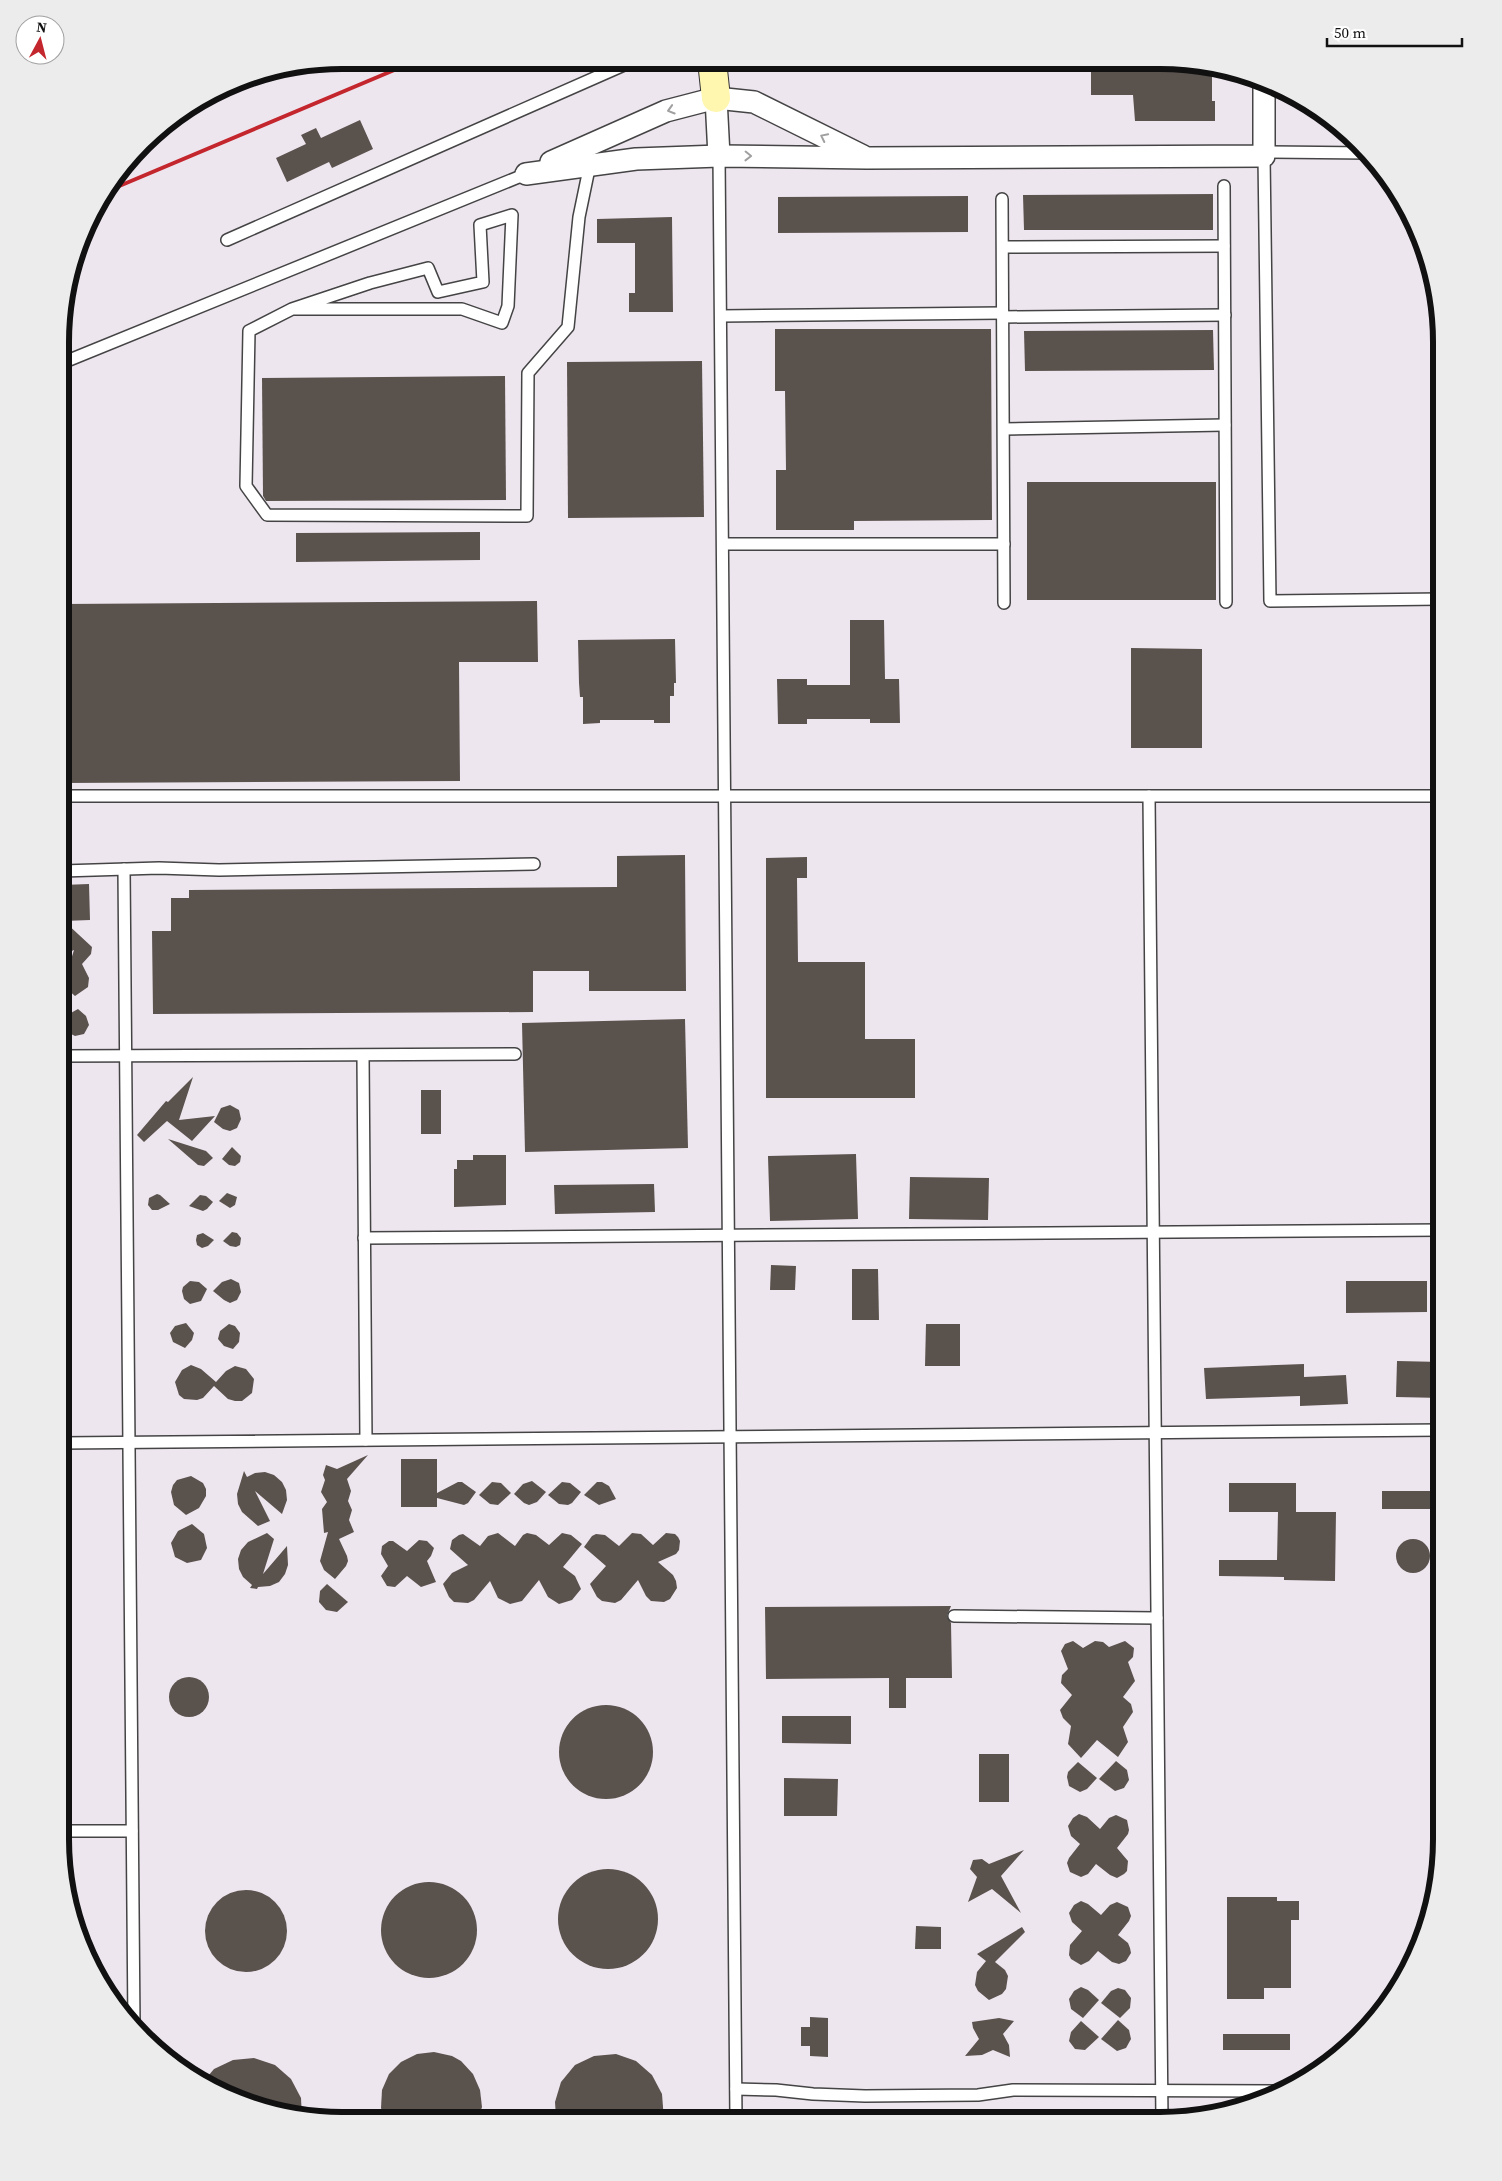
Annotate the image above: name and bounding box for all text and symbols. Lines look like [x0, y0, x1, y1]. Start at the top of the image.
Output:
north arrow [15, 15, 65, 65]
scale bar [1327, 15, 1462, 47]
text: N [35, 17, 48, 38]
text: 50 m [1334, 22, 1366, 43]
one-way arrow [667, 104, 676, 114]
one-way arrow [820, 133, 829, 143]
one-way arrow [745, 151, 753, 161]

